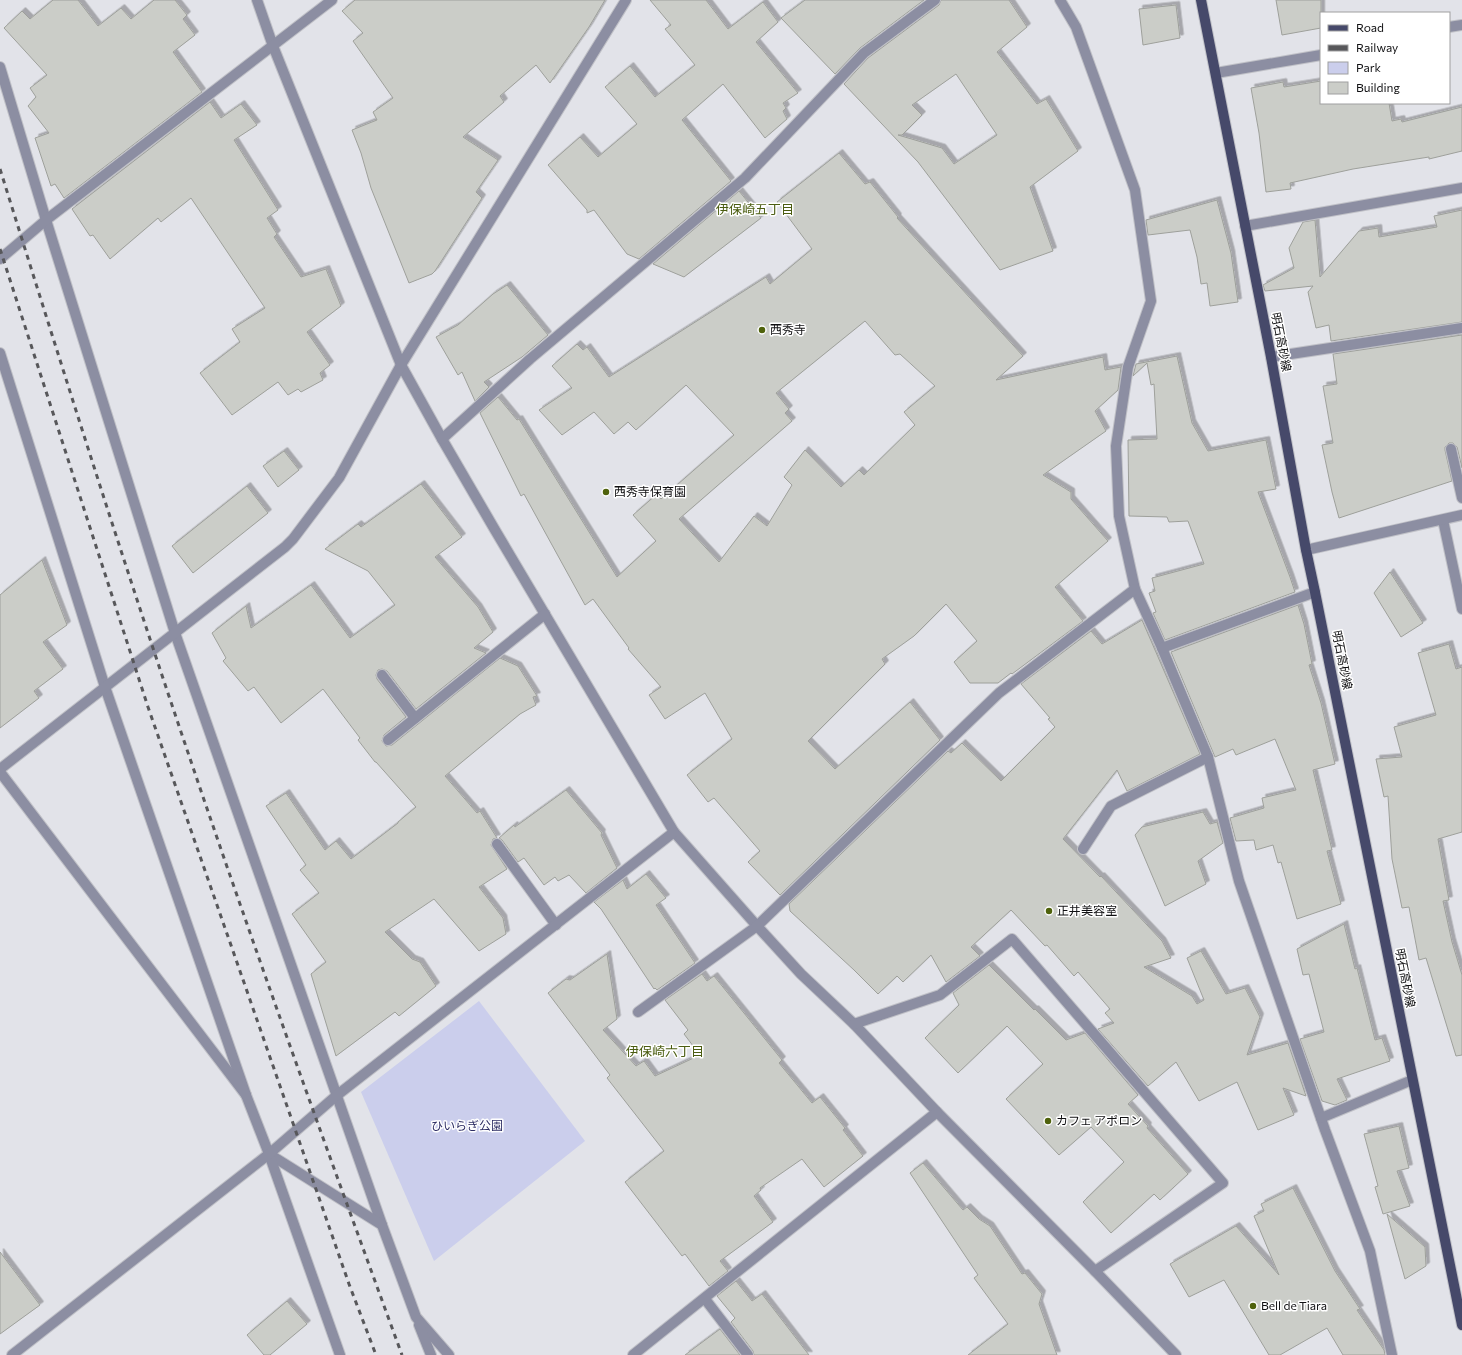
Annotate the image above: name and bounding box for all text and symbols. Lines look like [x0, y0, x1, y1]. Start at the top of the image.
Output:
legend [1320, 12, 1450, 104]
text: Road [1356, 20, 1384, 34]
text: Railway [1356, 40, 1398, 54]
text: Park [1356, 60, 1382, 74]
text: Building [1356, 80, 1400, 94]
district label: 伊保崎五丁目 [716, 201, 794, 217]
street label: 明石高砂線 [1269, 311, 1295, 373]
place label: 西秀寺 [770, 322, 806, 336]
marker: 西秀寺 [757, 325, 767, 335]
place label: 西秀寺保育園 [614, 484, 686, 498]
marker: 西秀寺保育園 [601, 487, 611, 497]
street label: 明石高砂線 [1330, 629, 1356, 691]
place label: 正井美容室 [1057, 903, 1117, 917]
marker: 正井美容室 [1044, 906, 1054, 916]
street label: 明石高砂線 [1393, 947, 1419, 1009]
district label: 伊保崎六丁目 [626, 1043, 704, 1059]
place label: カフェ アポロン [1056, 1113, 1142, 1127]
marker: カフェ アポロン [1043, 1116, 1053, 1126]
park label: ひいらぎ公園 [431, 1118, 503, 1132]
place label: Bell de Tiara [1261, 1298, 1327, 1312]
marker: Bell de Tiara [1248, 1301, 1258, 1311]

